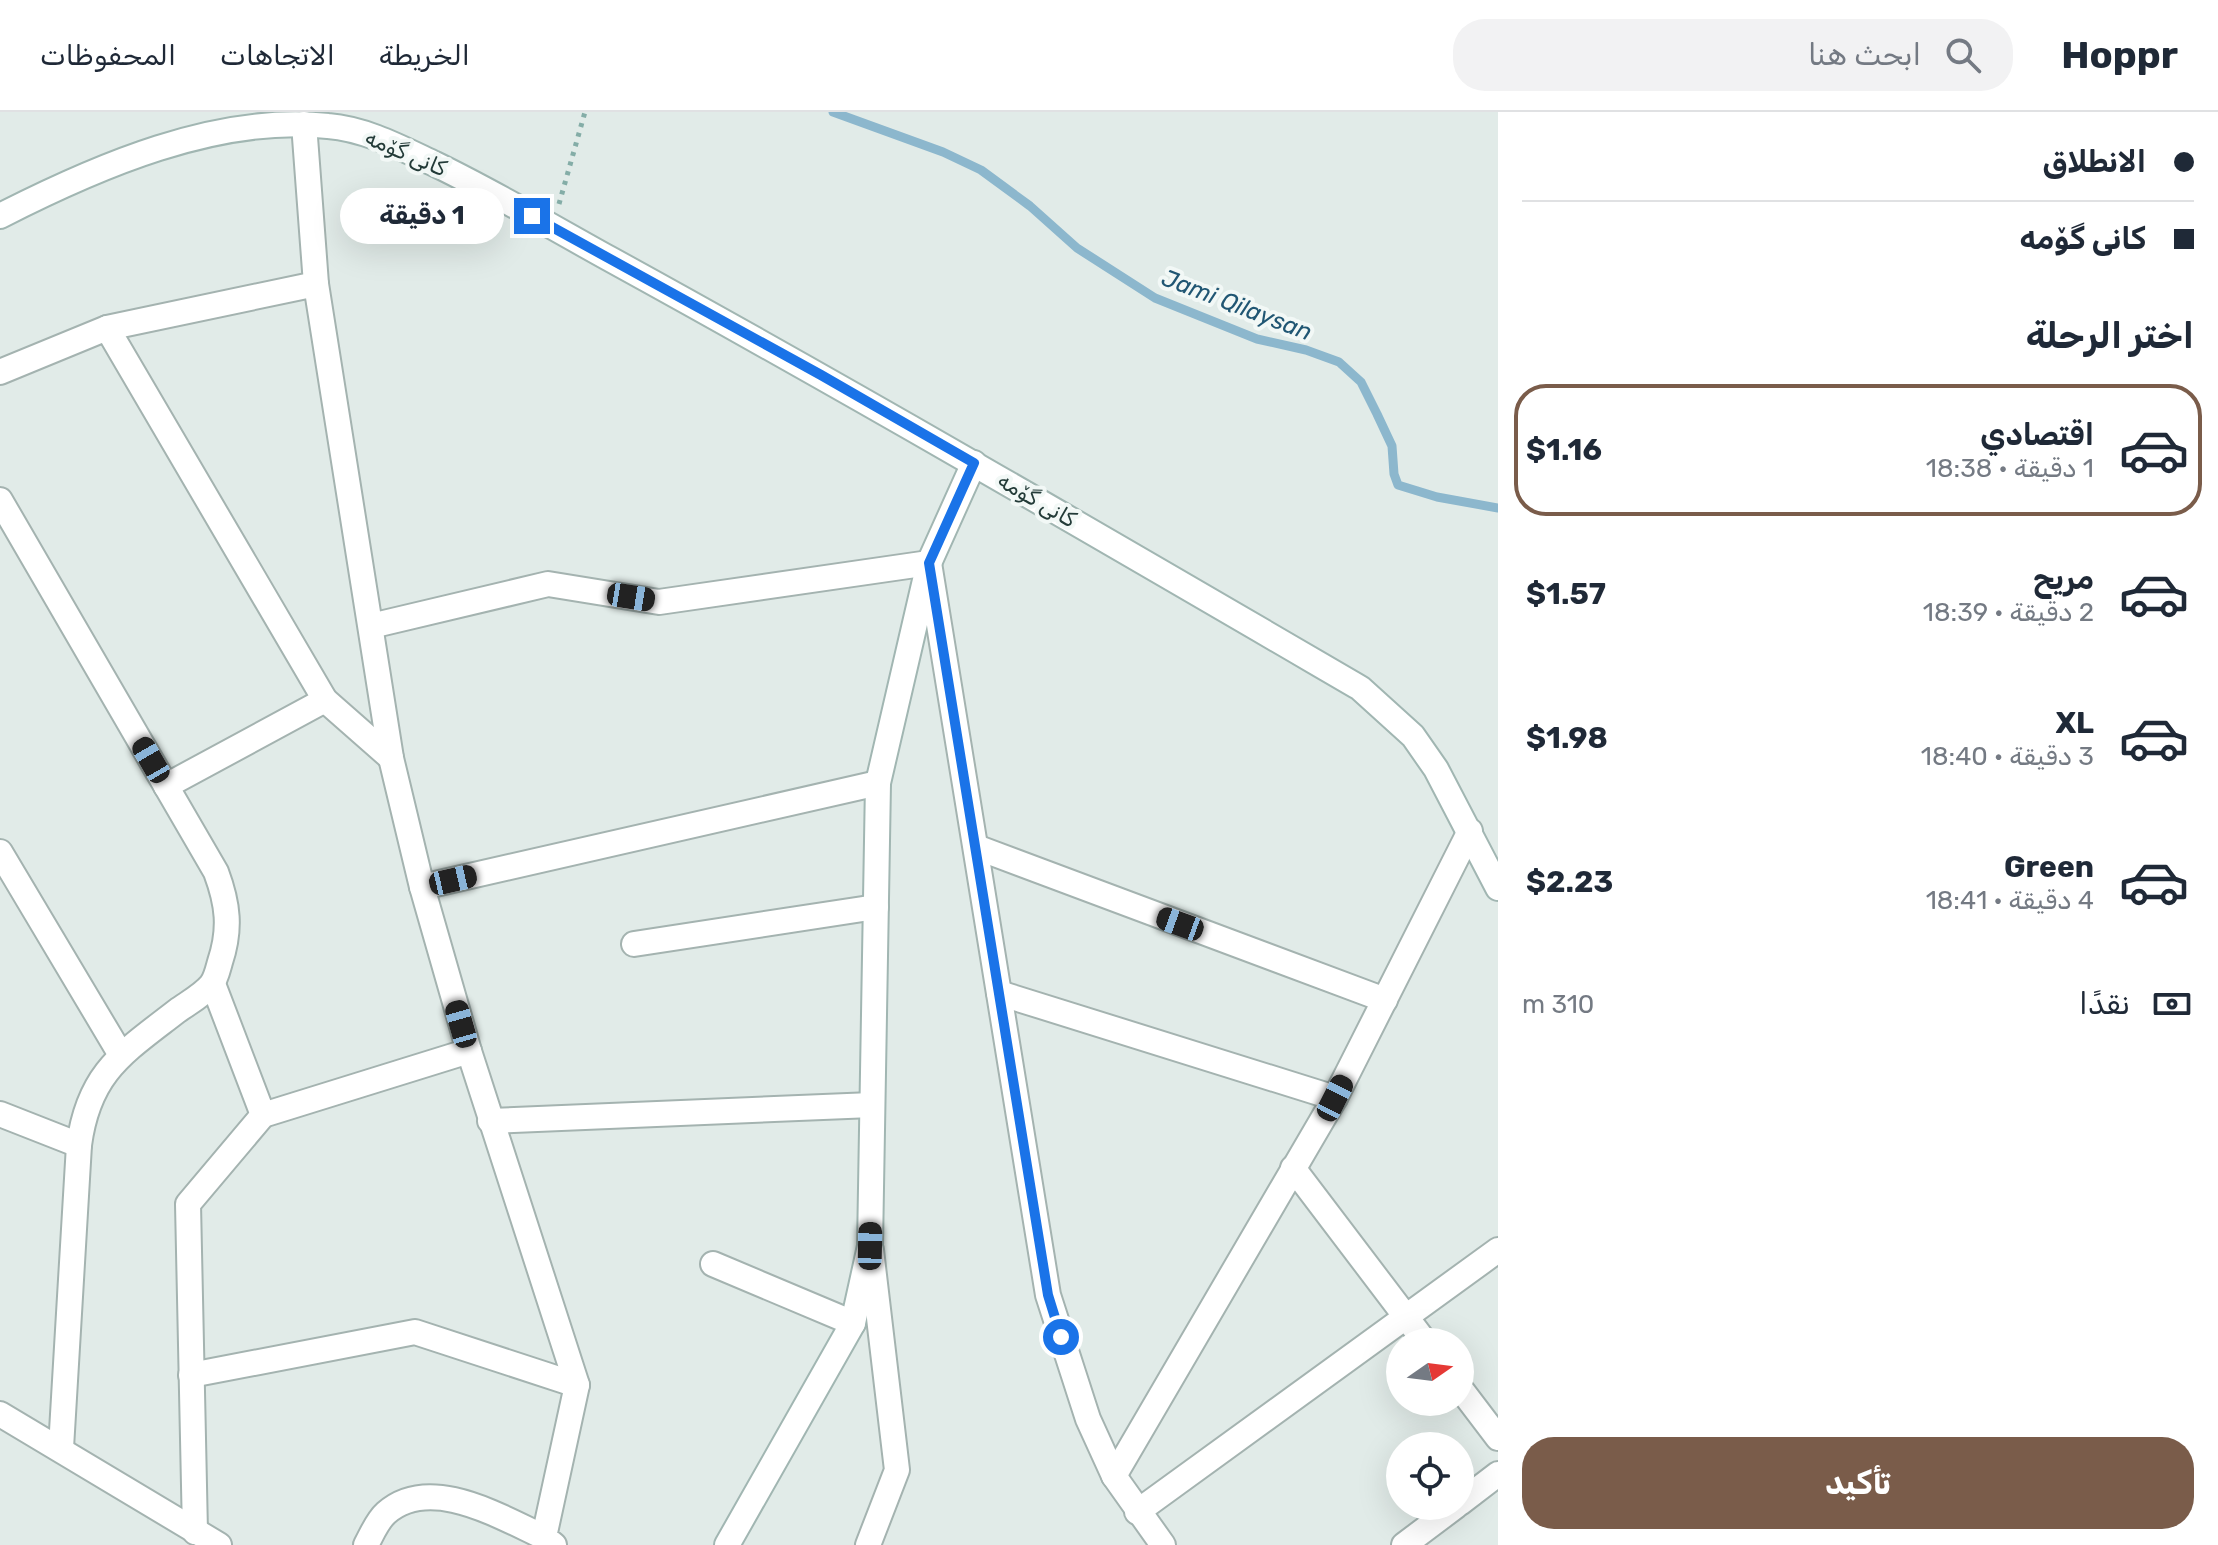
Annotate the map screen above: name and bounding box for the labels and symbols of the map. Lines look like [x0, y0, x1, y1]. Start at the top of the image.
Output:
street label: کانی گۆمە [361, 124, 451, 182]
callout: 1 دقيقة [340, 188, 504, 244]
route end [514, 198, 550, 234]
water label: Jami Qilaysan [1158, 264, 1316, 346]
street label: کانی گۆمە [993, 467, 1081, 533]
car [605, 581, 657, 613]
car [129, 733, 173, 787]
car [427, 863, 479, 897]
car [1153, 905, 1207, 943]
car [443, 998, 479, 1050]
car [1313, 1071, 1357, 1125]
car [858, 1222, 882, 1270]
route start [1043, 1319, 1079, 1355]
north arrow [1386, 1328, 1474, 1416]

